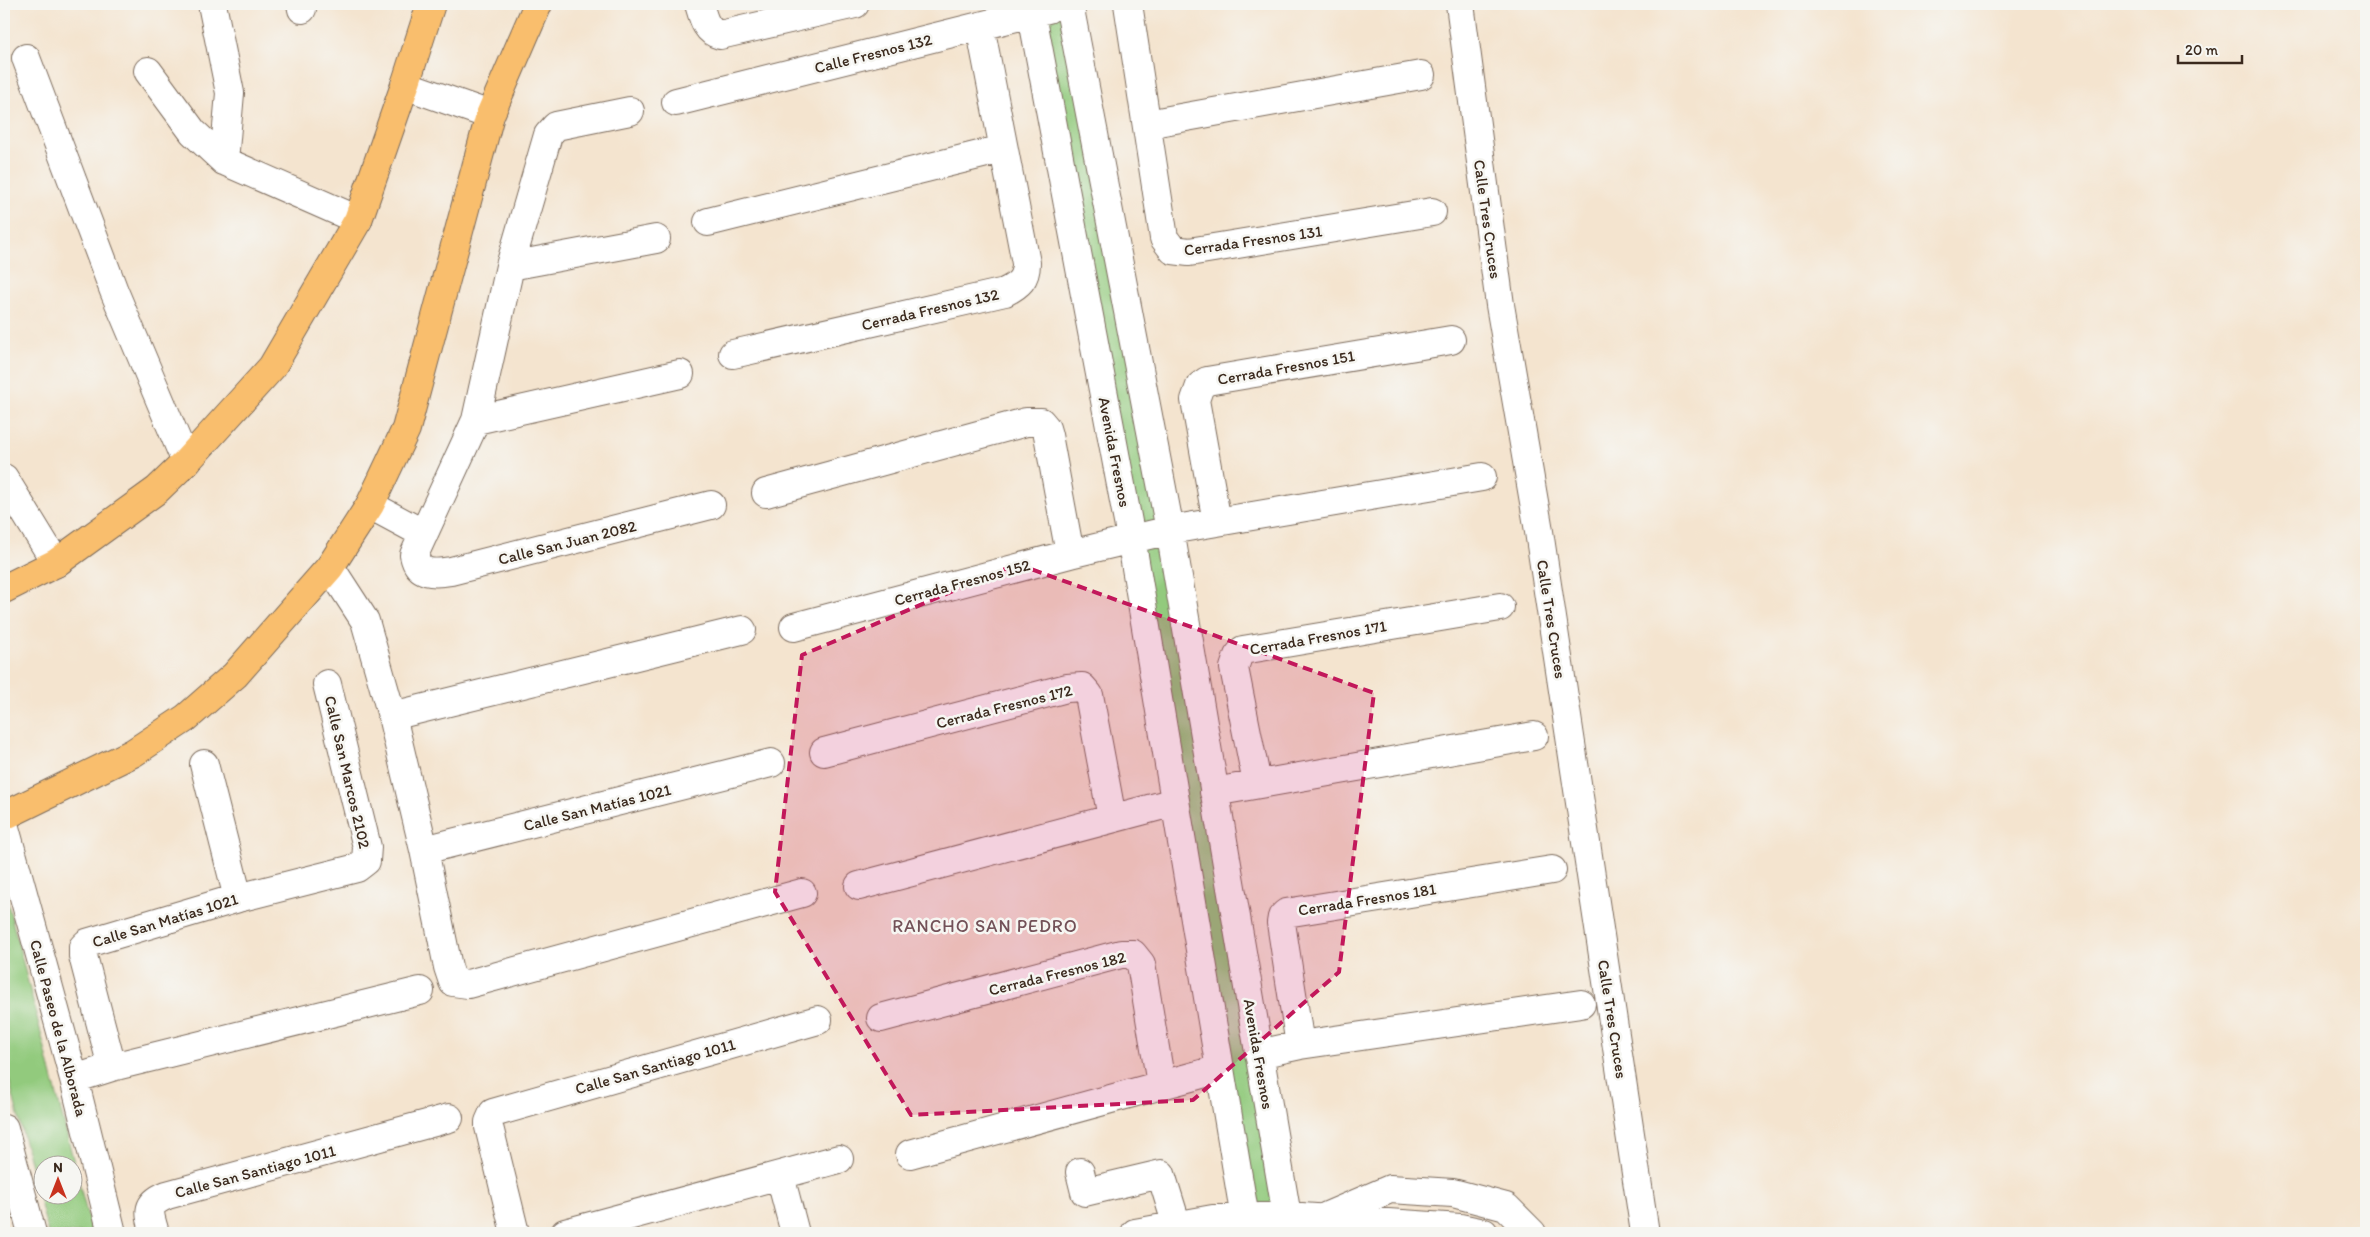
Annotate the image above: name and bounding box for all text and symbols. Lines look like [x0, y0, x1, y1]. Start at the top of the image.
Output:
street label: Calle Fresnos 132 [812, 30, 934, 77]
scale bar [2178, 32, 2241, 64]
text: 20 m [2185, 41, 2219, 59]
street label: Calle Tres Cruces [1470, 158, 1505, 280]
street label: Cerrada Fresnos 131 [1183, 221, 1324, 260]
street label: Cerrada Fresnos 132 [860, 284, 1001, 335]
street label: Cerrada Fresnos 151 [1216, 346, 1357, 389]
street label: Avenida Fresnos [1095, 395, 1134, 509]
street label: Calle San Juan 2082 [496, 516, 639, 569]
street label: Cerrada Fresnos 152 [892, 555, 1033, 610]
street label: Calle Tres Cruces [1533, 558, 1570, 680]
street label: Cerrada Fresnos 171 [1248, 616, 1389, 659]
street label: Cerrada Fresnos 172 [934, 680, 1075, 733]
street label: Calle San Marcos 2102 [321, 694, 374, 851]
street label: Calle San Matías 1021 [521, 780, 673, 835]
street label: Cerrada Fresnos 181 [1297, 879, 1438, 920]
street label: Calle San Matías 1021 [90, 889, 241, 952]
district label: RANCHO SAN PEDRO [892, 915, 1078, 937]
street label: Calle Paseo de la Alborada [26, 938, 91, 1119]
street label: Cerrada Fresnos 182 [987, 947, 1128, 1000]
street label: Calle Tres Cruces [1594, 958, 1631, 1080]
street label: Avenida Fresnos [1239, 997, 1278, 1111]
street label: Calle San Santiago 1011 [573, 1034, 738, 1098]
street label: Calle San Santiago 1011 [173, 1141, 338, 1202]
north arrow [32, 1154, 82, 1204]
text: N [53, 1159, 63, 1176]

